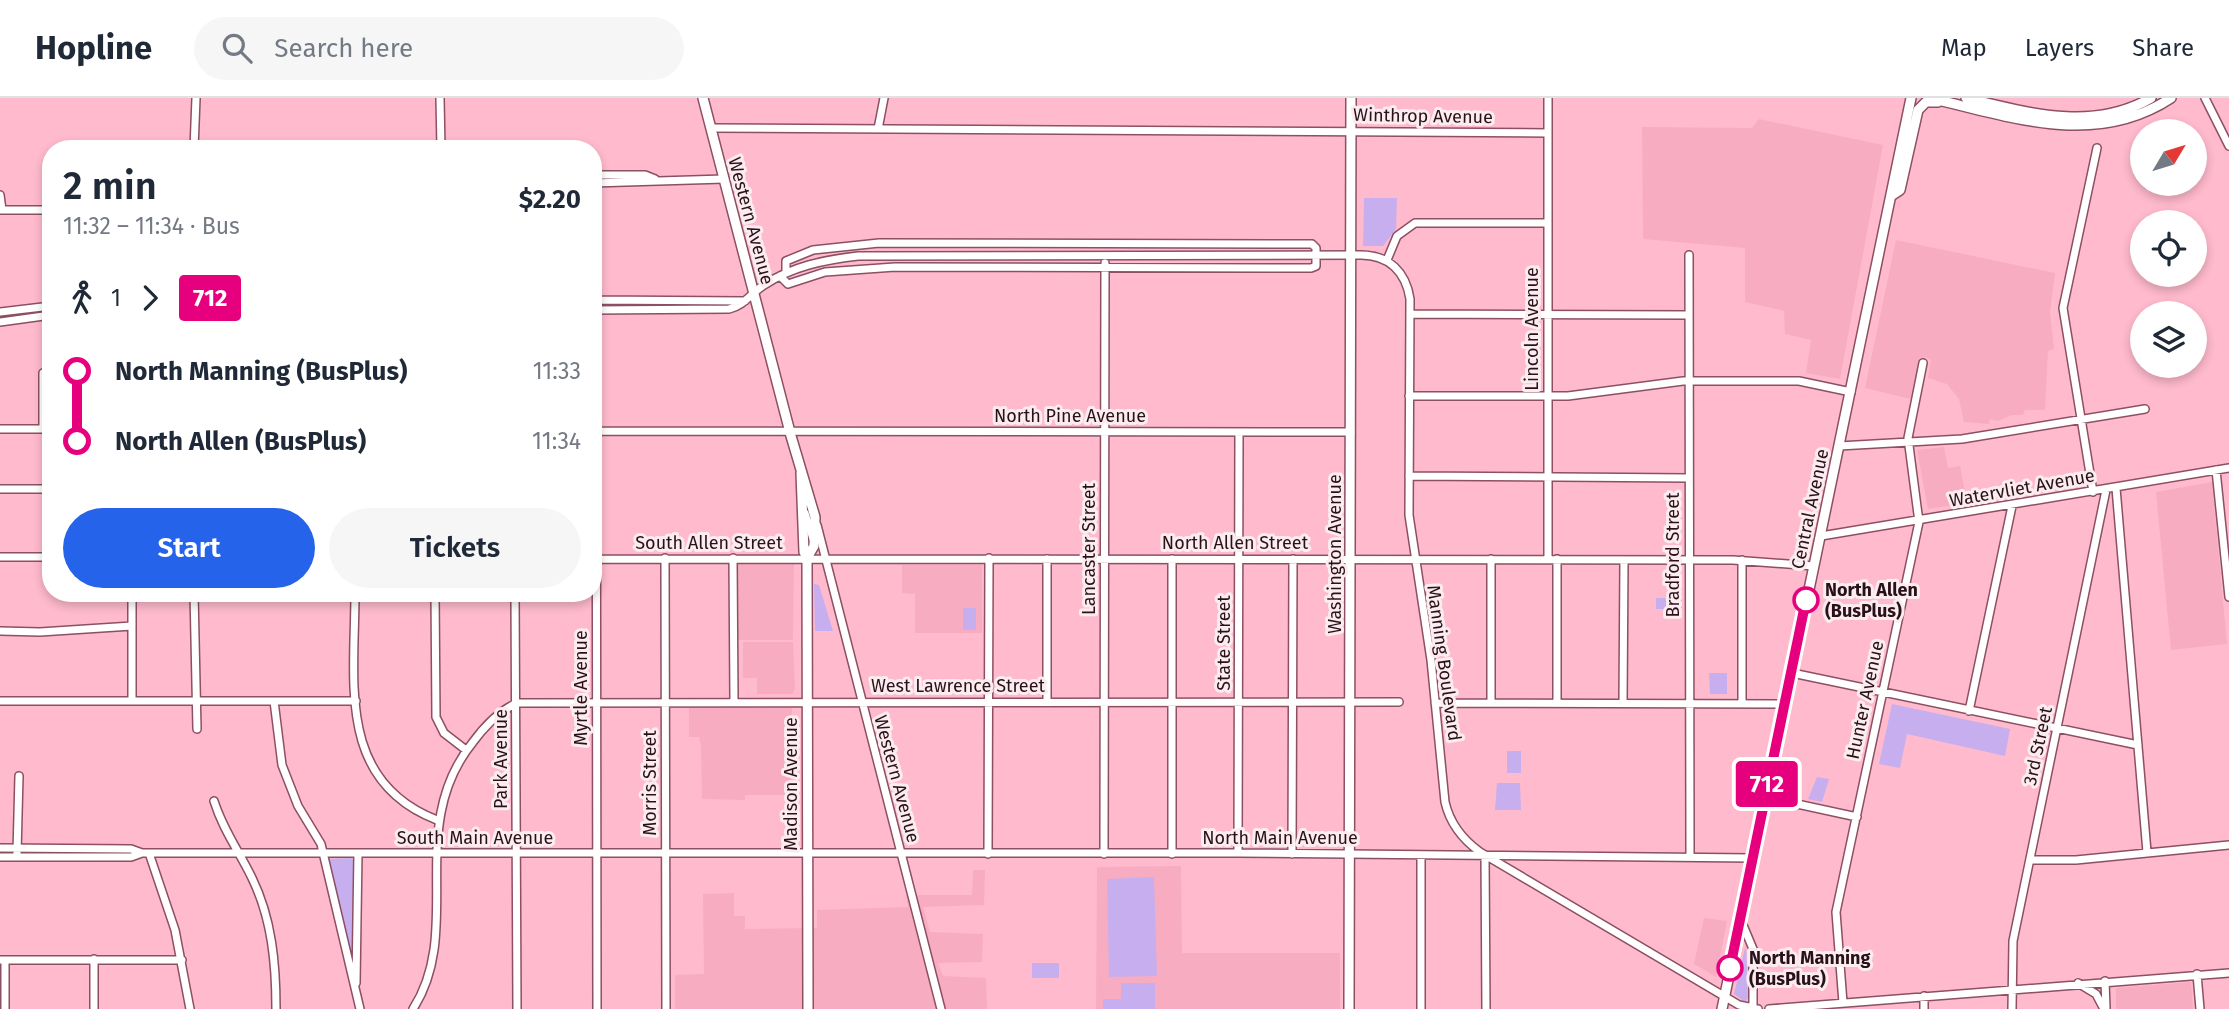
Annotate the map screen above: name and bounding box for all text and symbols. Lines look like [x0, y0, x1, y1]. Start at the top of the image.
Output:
search box [194, 17, 684, 80]
text: Hopline [35, 28, 152, 68]
icon: search [218, 29, 256, 67]
text: Search here [274, 33, 413, 64]
text: Map [1941, 34, 1987, 62]
text: Layers [2025, 34, 2094, 62]
text: Share [2132, 34, 2194, 62]
street label: Winthrop Avenue [1353, 104, 1493, 128]
north arrow [2130, 119, 2207, 196]
map controls [2130, 119, 2207, 378]
street label: Western Avenue [723, 155, 779, 287]
text: 2 min [63, 163, 157, 209]
text: $2.20 [519, 184, 581, 215]
button: locate [2130, 210, 2207, 287]
text: 11:32 – 11:34 · Bus [63, 212, 240, 240]
street label: Lincoln Avenue [1521, 267, 1543, 391]
icon: walk [63, 279, 101, 317]
icon: forward [131, 279, 169, 317]
text: 1 [111, 284, 121, 312]
text: 712 [193, 284, 227, 312]
button: layers [2130, 301, 2207, 378]
text: North Manning (BusPlus) [115, 356, 407, 387]
text: 11:33 [533, 357, 581, 385]
street label: North Pine Avenue [994, 405, 1146, 427]
text: North Allen (BusPlus) [115, 426, 366, 457]
text: 11:34 [532, 427, 581, 455]
street label: Central Avenue [1787, 447, 1833, 571]
street label: Watervliet Avenue [1948, 464, 2096, 512]
street label: Washington Avenue [1324, 474, 1346, 634]
street label: Lancaster Street [1078, 482, 1100, 615]
street label: Bradford Street [1662, 492, 1684, 617]
button: Start [63, 508, 315, 588]
button: Tickets [329, 508, 581, 588]
street label: South Allen Street [635, 532, 783, 554]
street label: North Allen Street [1162, 532, 1309, 554]
place label: North Allen (BusPlus) [1825, 579, 1918, 622]
street label: Manning Boulevard [1422, 584, 1466, 742]
marker: North Allen (BusPlus) [1793, 587, 1819, 613]
street label: State Street [1213, 595, 1235, 691]
street label: Myrtle Avenue [570, 630, 592, 746]
street label: Hunter Avenue [1842, 639, 1888, 761]
street label: West Lawrence Street [871, 675, 1045, 697]
street label: 3rd Street [2019, 704, 2057, 787]
street label: Park Avenue [490, 709, 512, 809]
street label: Western Avenue [869, 713, 925, 845]
street label: Madison Avenue [780, 717, 802, 851]
street label: Morris Street [639, 730, 661, 836]
line badge: 712 [1727, 761, 1807, 807]
text: 712 [1750, 770, 1784, 798]
street label: South Main Avenue [397, 827, 553, 849]
street label: North Main Avenue [1202, 827, 1358, 849]
place label: North Manning (BusPlus) [1749, 947, 1871, 990]
marker: North Manning (BusPlus) [1717, 955, 1743, 981]

